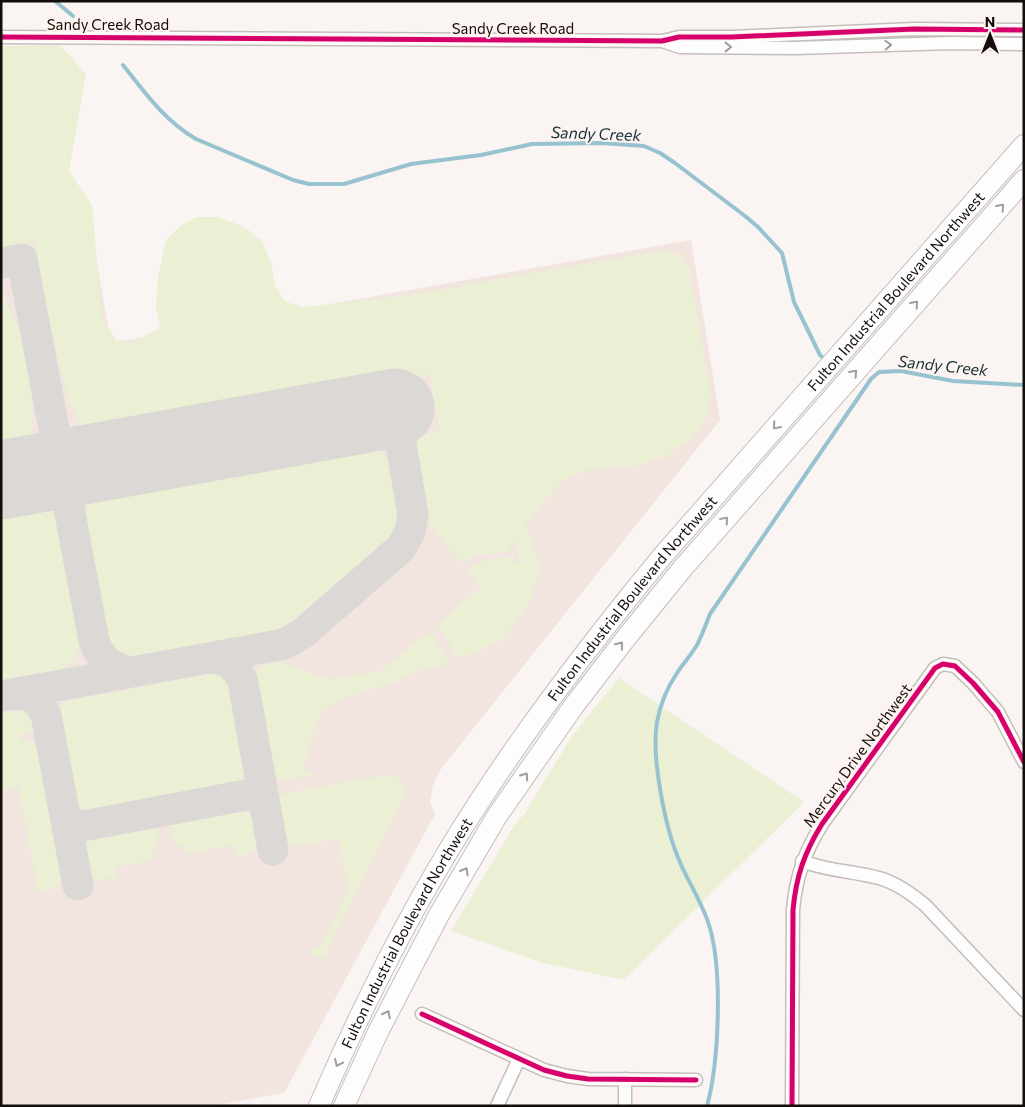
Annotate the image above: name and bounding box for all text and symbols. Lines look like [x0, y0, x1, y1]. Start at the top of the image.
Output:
north arrow [965, 10, 1015, 60]
text: N [985, 13, 995, 30]
street label: Sandy Creek Road [47, 15, 169, 33]
street label: Sandy Creek Road [452, 19, 574, 37]
one-way arrow [884, 40, 892, 50]
one-way arrow [725, 42, 733, 52]
water label: Sandy Creek [551, 122, 642, 144]
street label: Fulton Industrial Boulevard Northwest [803, 188, 988, 394]
one-way arrow [995, 203, 1004, 212]
one-way arrow [909, 300, 918, 309]
water label: Sandy Creek [897, 351, 989, 379]
one-way arrow [848, 369, 857, 378]
one-way arrow [773, 420, 782, 429]
street label: Fulton Industrial Boulevard Northwest [543, 492, 720, 704]
one-way arrow [719, 517, 728, 526]
one-way arrow [615, 642, 623, 651]
street label: Mercury Drive Northwest [799, 680, 915, 830]
one-way arrow [519, 772, 528, 782]
street label: Fulton Industrial Boulevard Northwest [337, 814, 475, 1051]
one-way arrow [458, 867, 468, 876]
one-way arrow [381, 1010, 391, 1019]
one-way arrow [333, 1058, 344, 1067]

